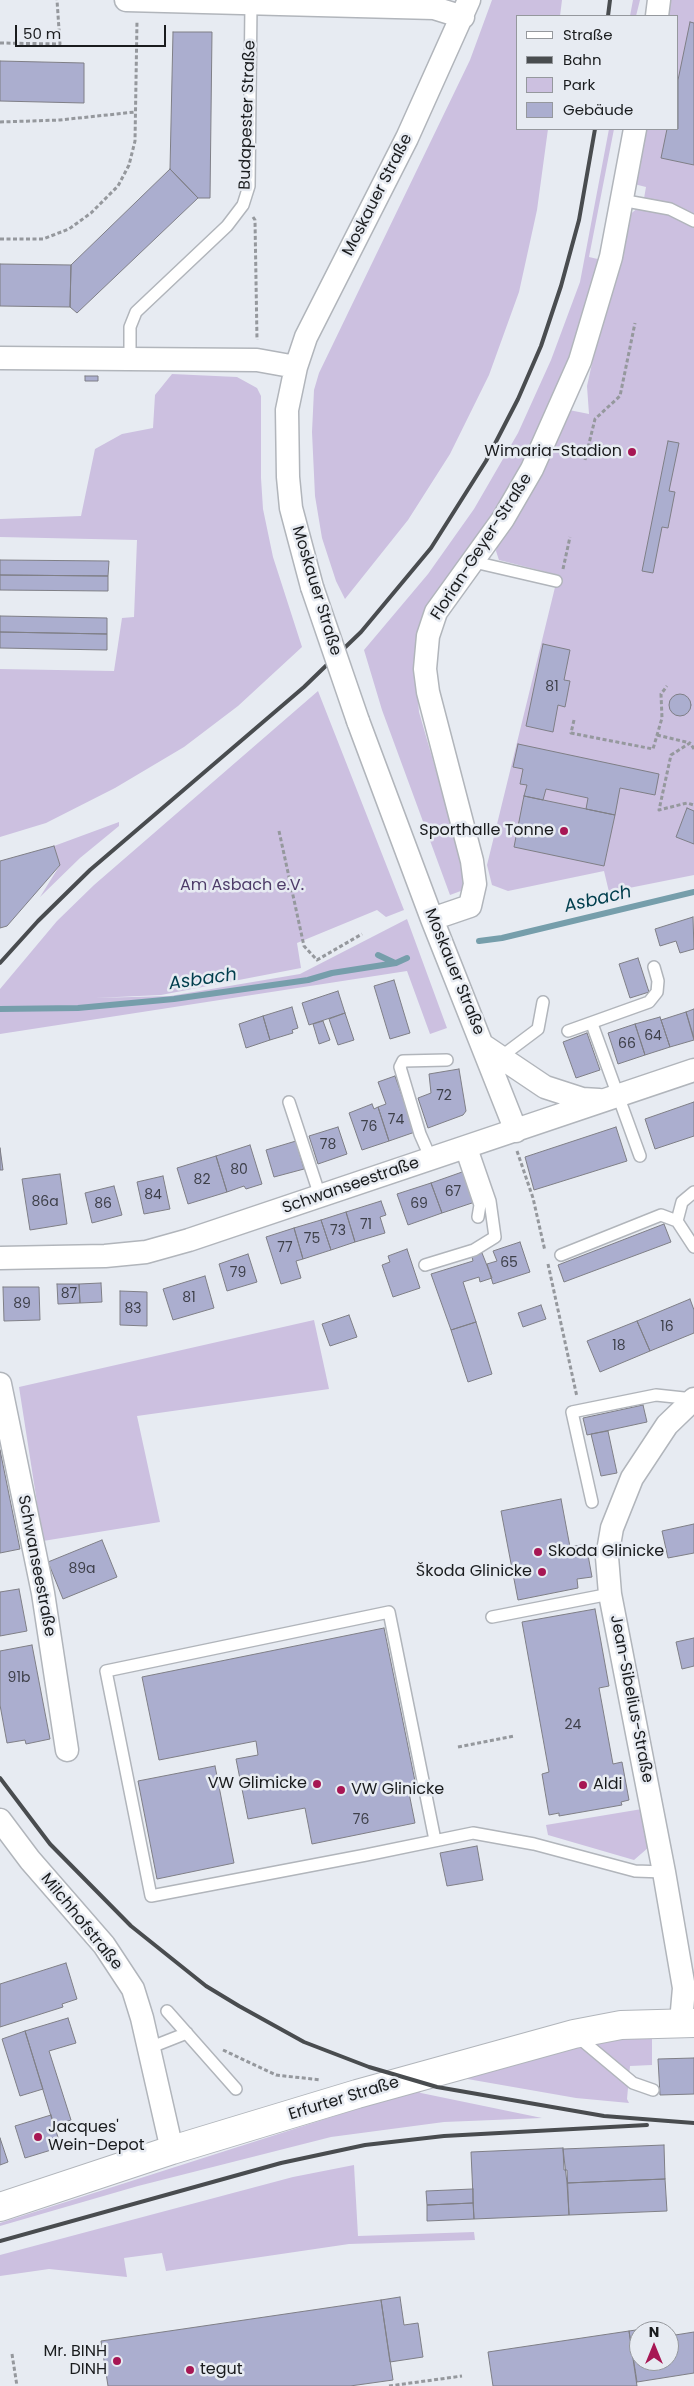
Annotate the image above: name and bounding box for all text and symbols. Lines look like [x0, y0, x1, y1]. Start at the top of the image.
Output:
scale bar [18, 15, 169, 47]
legend [516, 15, 679, 130]
text: 50 m [23, 23, 61, 44]
text: Straße [563, 24, 613, 45]
street label: Budapester Straße [236, 40, 260, 190]
text: Bahn [563, 49, 602, 70]
text: Park [563, 74, 595, 95]
text: Gebäude [563, 99, 633, 120]
street label: Moskauer Straße [339, 131, 417, 259]
place label: Wimaria-Stadion [484, 442, 622, 462]
marker: Wimaria-Stadion [626, 446, 638, 458]
street label: Florian-Geyer-Straße [427, 470, 537, 624]
street label: Moskauer Straße [287, 524, 345, 658]
house number: 81 [545, 679, 559, 695]
place label: Sporthalle Tonne [419, 821, 554, 841]
marker: Sporthalle Tonne [558, 825, 570, 837]
park label: Am Asbach e.V. [180, 876, 304, 896]
water label: Asbach [562, 882, 634, 918]
street label: Moskauer Straße [420, 906, 488, 1038]
water label: Asbach [168, 965, 238, 995]
house number: 64 [644, 1028, 662, 1044]
house number: 66 [618, 1036, 636, 1052]
house number: 72 [436, 1088, 452, 1104]
house number: 74 [388, 1112, 404, 1128]
house number: 76 [361, 1119, 377, 1135]
house number: 78 [320, 1137, 336, 1153]
street label: Schwanseestraße [280, 1154, 422, 1218]
house number: 80 [230, 1162, 248, 1178]
house number: 82 [194, 1172, 210, 1188]
house number: 67 [445, 1184, 461, 1200]
house number: 84 [144, 1187, 162, 1203]
house number: 86a [31, 1194, 59, 1210]
house number: 86 [94, 1196, 112, 1212]
house number: 69 [410, 1196, 428, 1212]
house number: 71 [360, 1217, 372, 1233]
house number: 73 [330, 1223, 346, 1239]
house number: 75 [304, 1231, 320, 1247]
house number: 77 [277, 1240, 293, 1256]
house number: 65 [500, 1255, 518, 1271]
house number: 79 [230, 1265, 246, 1281]
house number: 87 [61, 1286, 77, 1302]
house number: 81 [182, 1290, 196, 1306]
house number: 89 [13, 1296, 31, 1312]
house number: 83 [124, 1301, 142, 1317]
house number: 16 [660, 1319, 674, 1335]
house number: 18 [612, 1338, 626, 1354]
street label: Schwanseestraße [13, 1494, 59, 1638]
place label: Skoda Glinicke [548, 1542, 664, 1562]
marker: Skoda Glinicke [532, 1546, 544, 1558]
house number: 89a [68, 1561, 96, 1577]
place label: Škoda Glinicke [416, 1562, 532, 1582]
marker: Škoda Glinicke [536, 1566, 548, 1578]
street label: Jean-Sibelius-Straße [605, 1614, 657, 1784]
house number: 91b [8, 1670, 30, 1686]
house number: 24 [565, 1717, 581, 1733]
place label: VW Glimicke [208, 1774, 307, 1794]
place label: Aldi [593, 1775, 622, 1795]
marker: VW Glimicke [311, 1778, 323, 1790]
marker: Aldi [577, 1779, 589, 1791]
place label: VW Glinicke [351, 1780, 444, 1800]
marker: VW Glinicke [335, 1784, 347, 1796]
house number: 76 [353, 1812, 369, 1828]
street label: Milchhofstraße [36, 1870, 126, 1974]
street label: Erfurter Straße [286, 2073, 402, 2125]
place label: Jacques' Wein-Depot [48, 2118, 145, 2156]
marker: Jacques' Wein-Depot [32, 2131, 44, 2143]
north arrow [629, 2321, 679, 2371]
text: N [649, 2322, 659, 2342]
place label: Mr. BINH DINH [44, 2342, 107, 2380]
marker: Mr. BINH DINH [111, 2355, 123, 2367]
place label: tegut [200, 2360, 243, 2380]
marker: tegut [184, 2364, 196, 2376]

